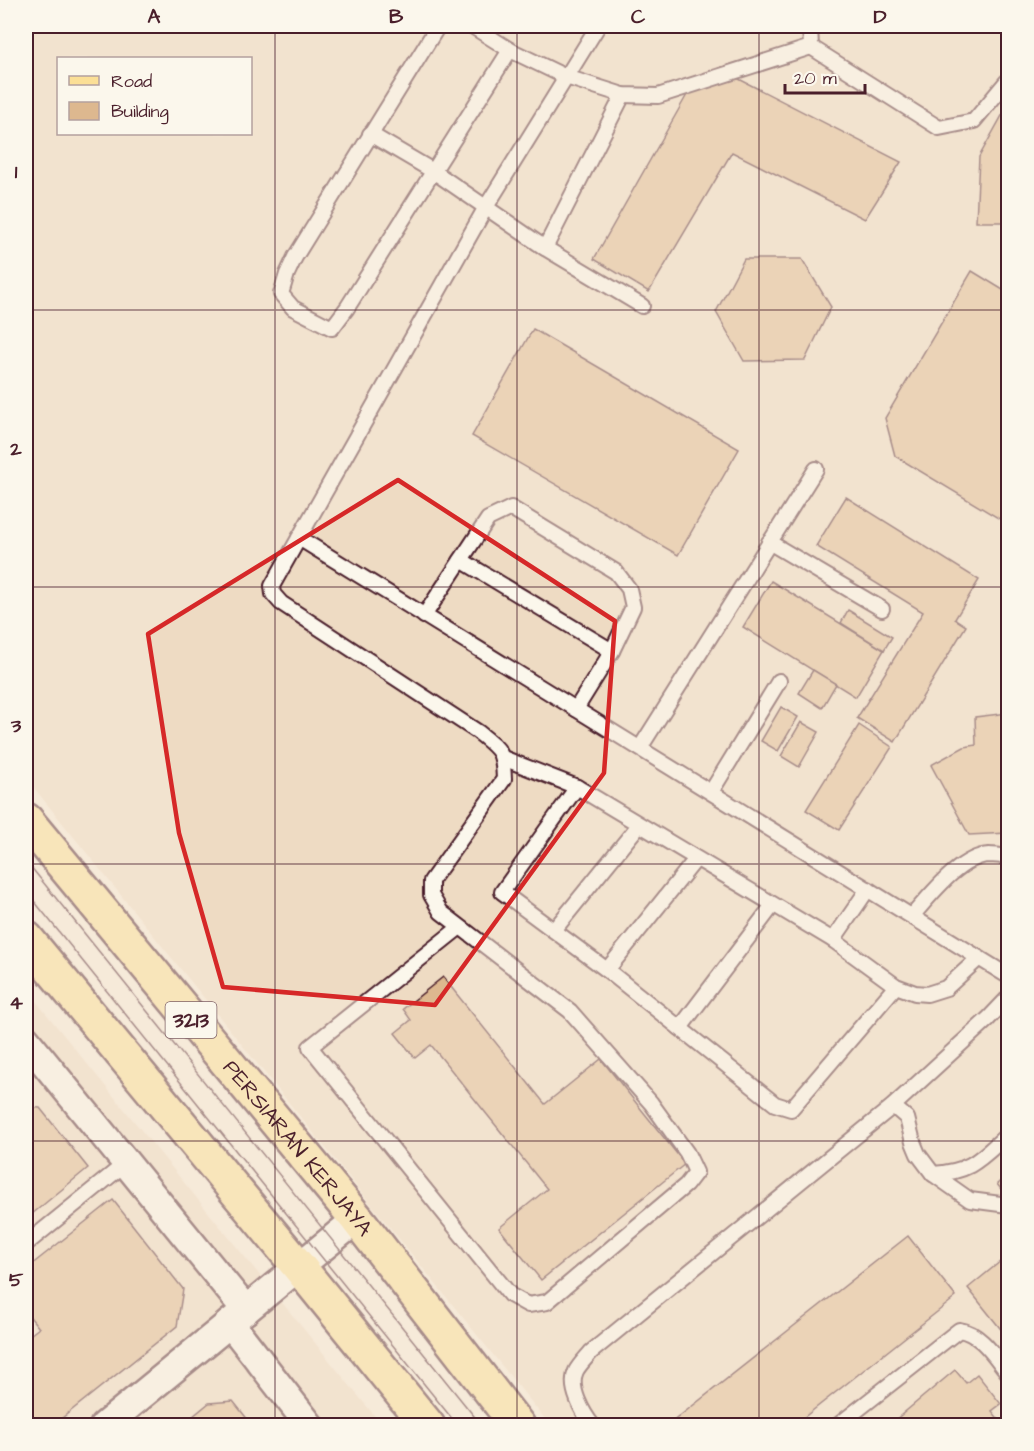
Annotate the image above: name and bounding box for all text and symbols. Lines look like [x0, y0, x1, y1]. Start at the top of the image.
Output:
text: A [148, 3, 161, 31]
text: B [389, 3, 404, 31]
text: C [631, 3, 646, 31]
text: D [874, 3, 887, 31]
legend [57, 57, 252, 135]
scale bar [785, 57, 864, 95]
text: 20 m [794, 66, 837, 91]
text: Road [111, 69, 152, 94]
text: Building [111, 99, 169, 125]
text: 1 [15, 158, 18, 186]
text: 2 [9, 435, 22, 463]
text: 3 [10, 712, 22, 740]
text: 4 [9, 989, 23, 1017]
road number: 3213 [166, 1002, 216, 1038]
street label: PERSIARAN KERJAYA [216, 1053, 380, 1243]
text: 5 [9, 1266, 24, 1294]

